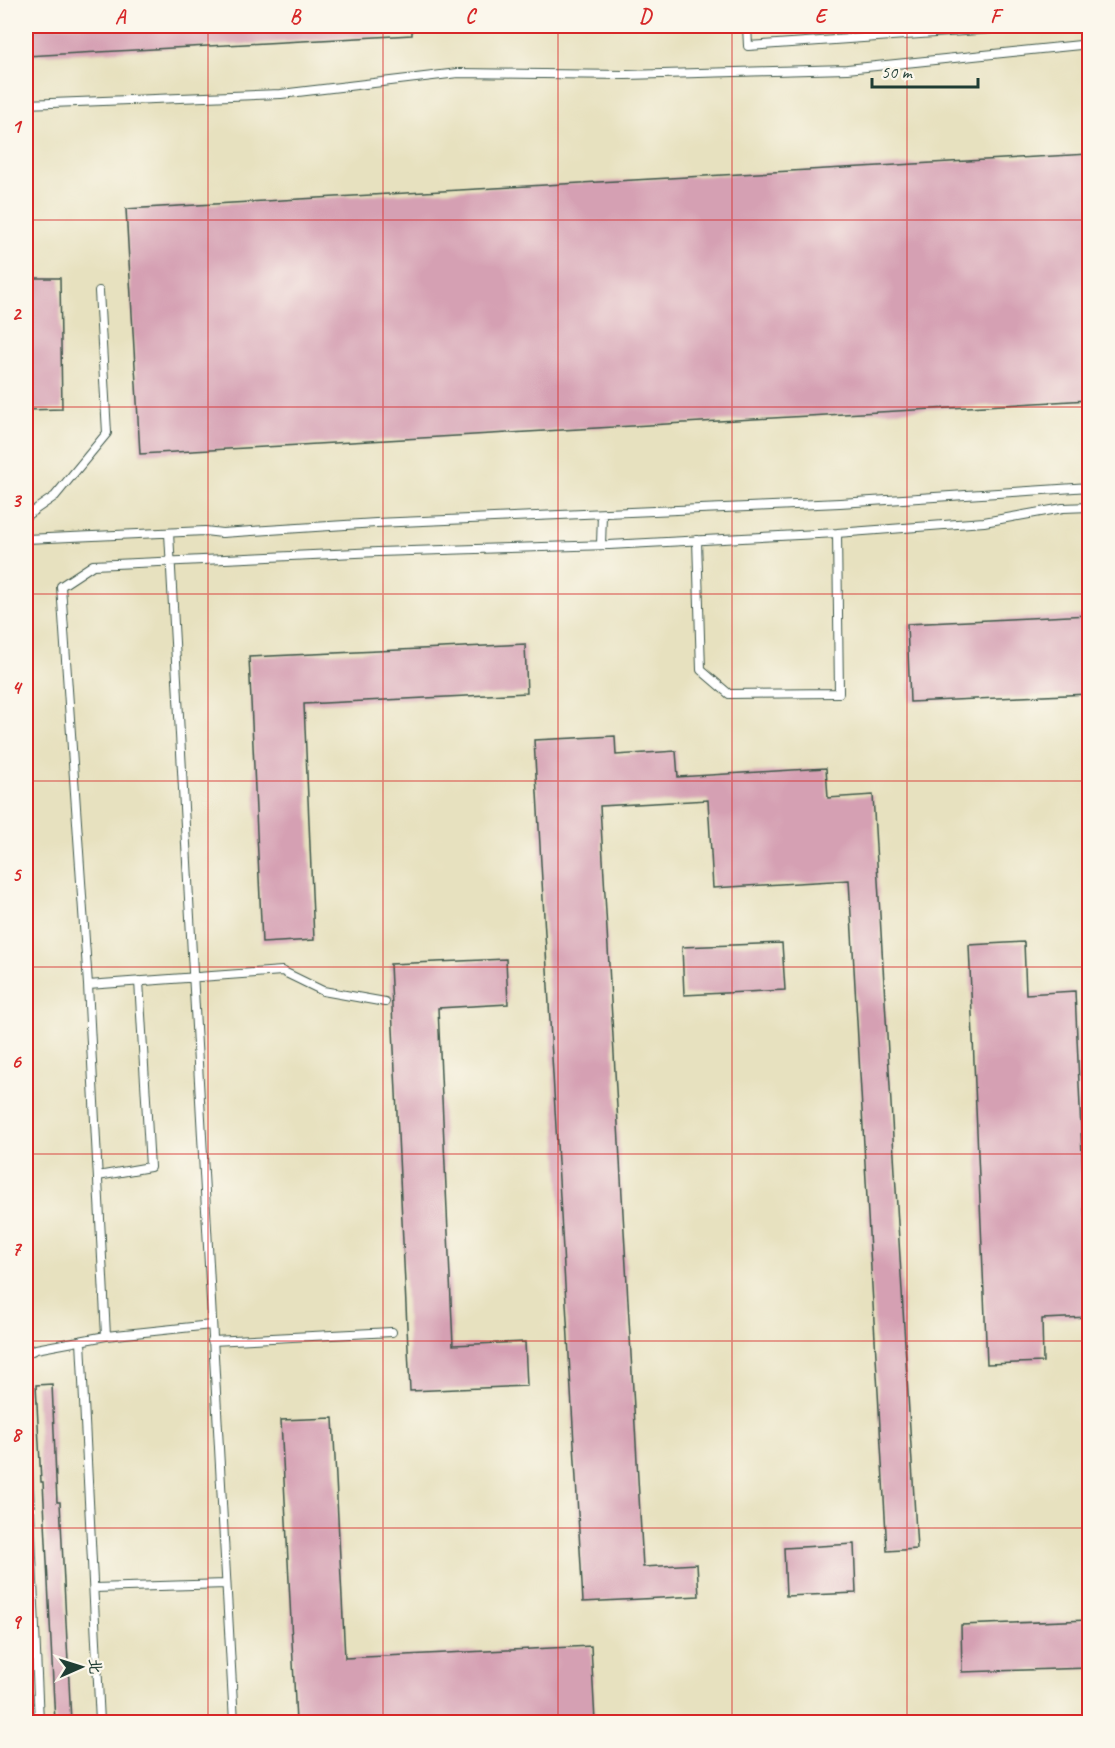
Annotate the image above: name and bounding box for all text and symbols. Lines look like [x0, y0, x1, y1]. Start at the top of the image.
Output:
text: A [115, 4, 127, 29]
text: B [290, 4, 302, 29]
text: C [465, 4, 477, 29]
text: D [639, 4, 653, 29]
text: E [815, 4, 829, 29]
text: F [990, 4, 1004, 29]
scale bar [872, 51, 978, 89]
text: 50 m [881, 61, 914, 83]
text: 1 [12, 114, 23, 139]
text: 2 [12, 301, 23, 326]
text: 3 [12, 488, 23, 513]
text: 4 [12, 675, 24, 700]
text: 5 [12, 862, 23, 887]
text: 6 [11, 1049, 22, 1074]
text: 7 [12, 1236, 23, 1261]
text: 8 [12, 1422, 24, 1447]
text: 9 [12, 1609, 23, 1634]
north arrow [51, 1637, 111, 1697]
text: 北 [85, 1658, 105, 1675]

